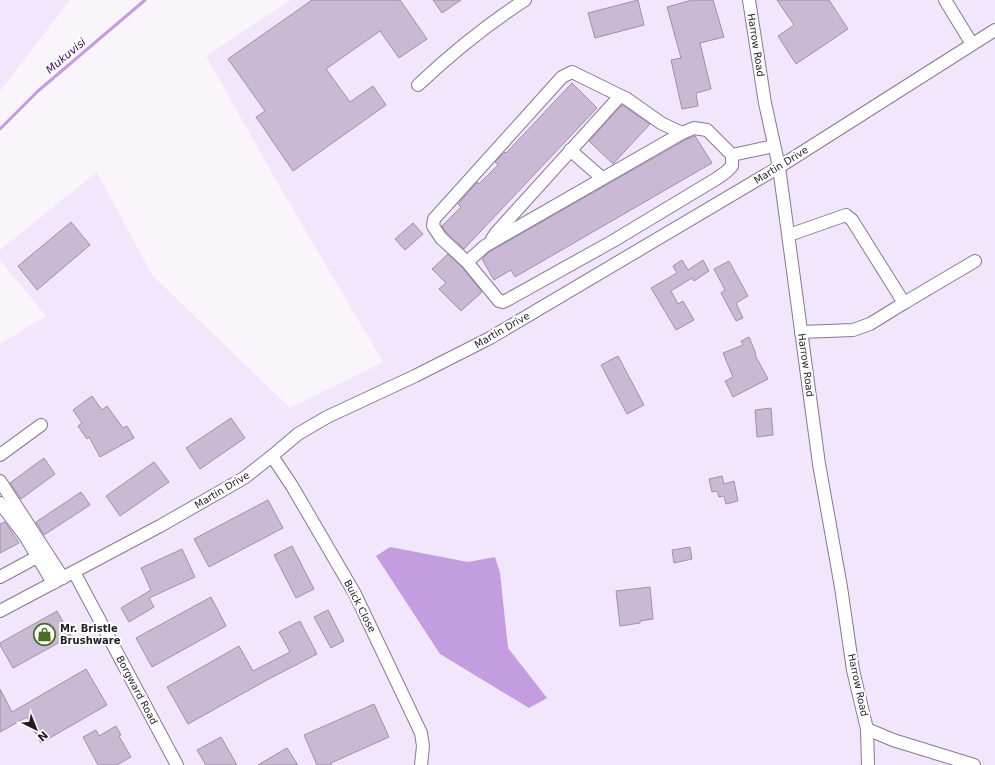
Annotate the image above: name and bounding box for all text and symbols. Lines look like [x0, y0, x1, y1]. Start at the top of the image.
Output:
street label: Harrow Road [746, 13, 766, 77]
water label: Mukuvisi [43, 36, 89, 76]
street label: Martin Drive [752, 144, 810, 186]
street label: Martin Drive [473, 310, 531, 350]
street label: Harrow Road [796, 333, 816, 397]
street label: Martin Drive [193, 469, 251, 511]
street label: Buick Close [342, 578, 378, 634]
shop icon: Mr. Bristle Brushware [32, 621, 58, 647]
place label: Mr. Bristle Brushware [60, 623, 121, 646]
street label: Harrow Road [846, 653, 870, 717]
street label: Borgward Road [114, 654, 160, 726]
north arrow [16, 709, 56, 749]
text: N [35, 728, 50, 744]

